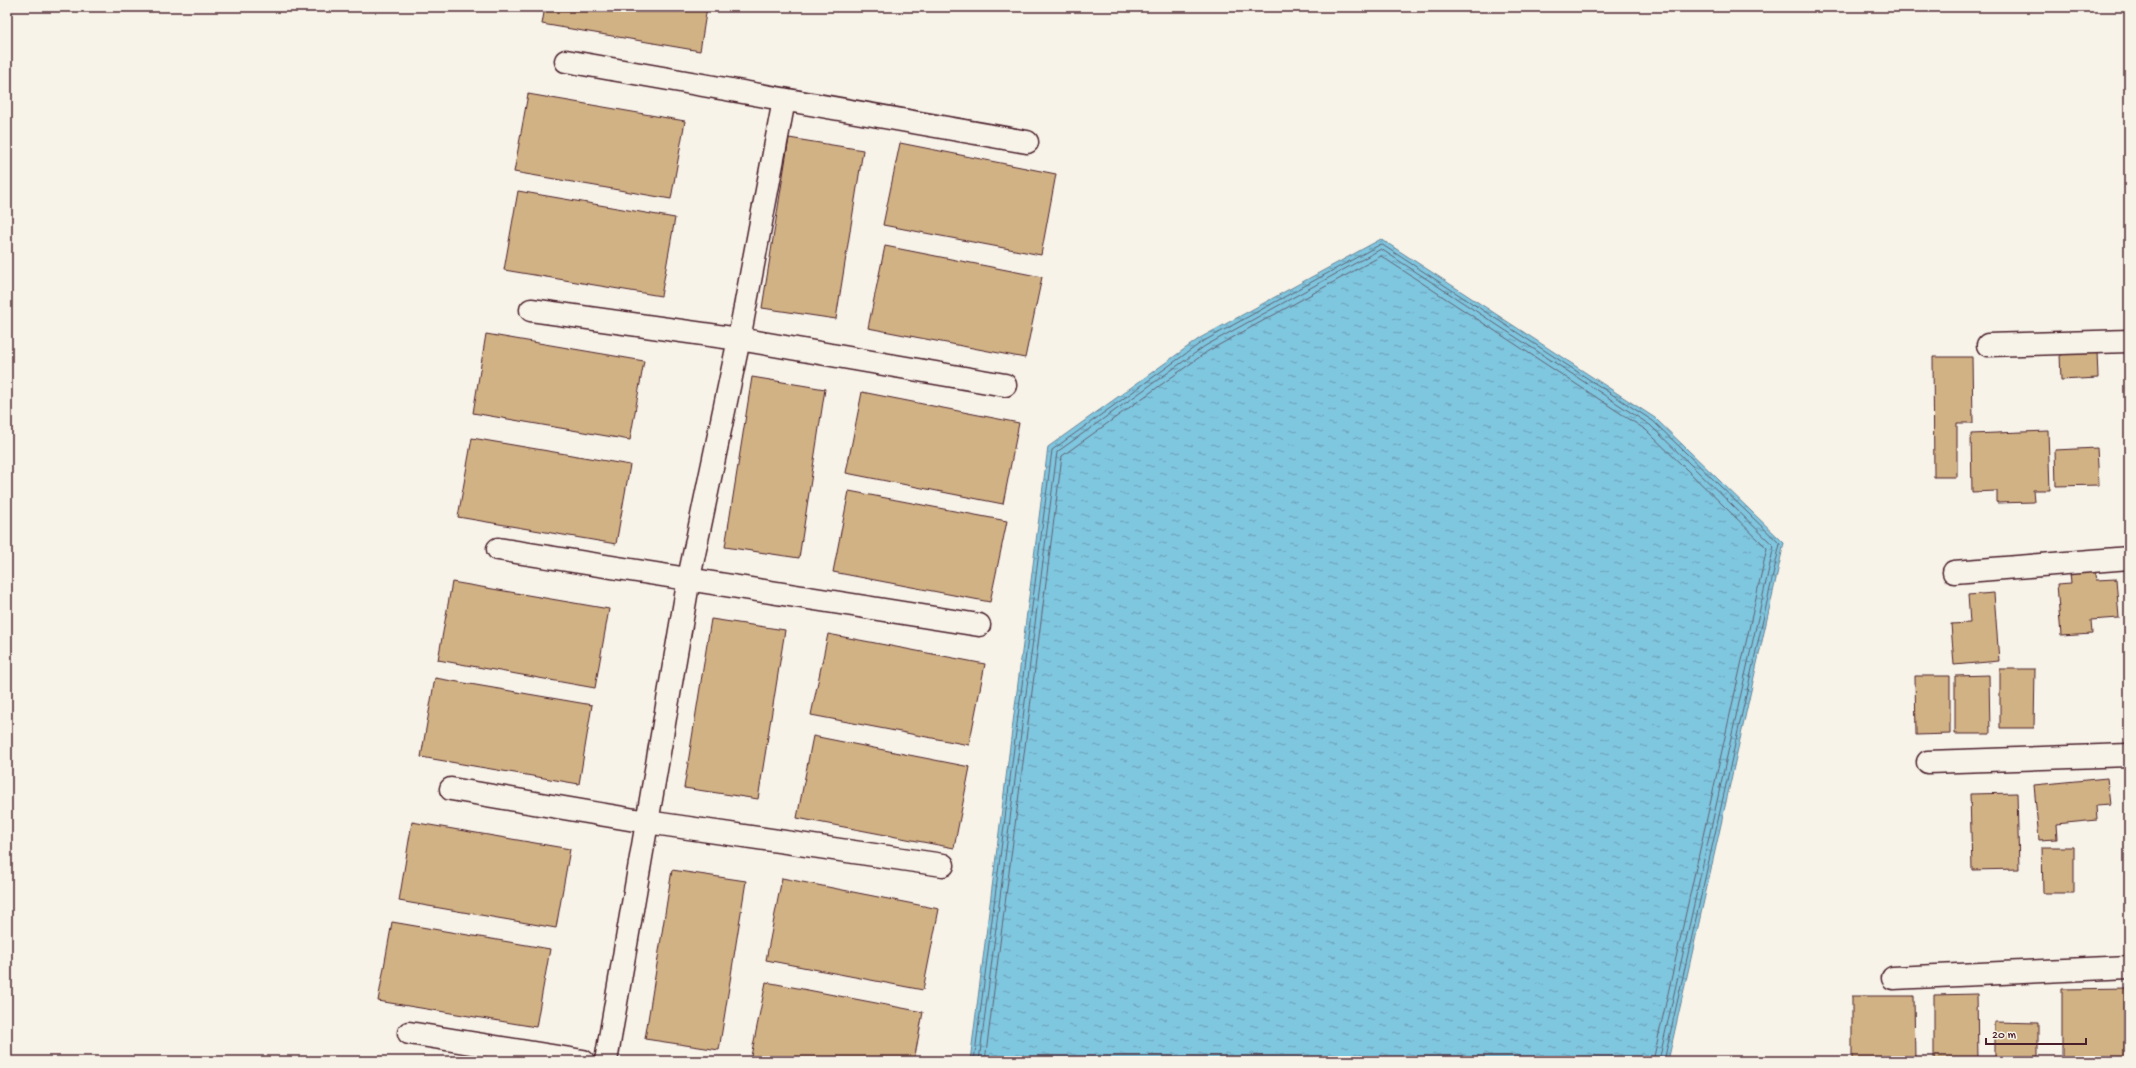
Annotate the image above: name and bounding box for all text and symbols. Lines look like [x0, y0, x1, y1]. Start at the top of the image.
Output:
scale bar [1986, 1020, 2086, 1046]
text: 20 m [1992, 1029, 2017, 1043]

